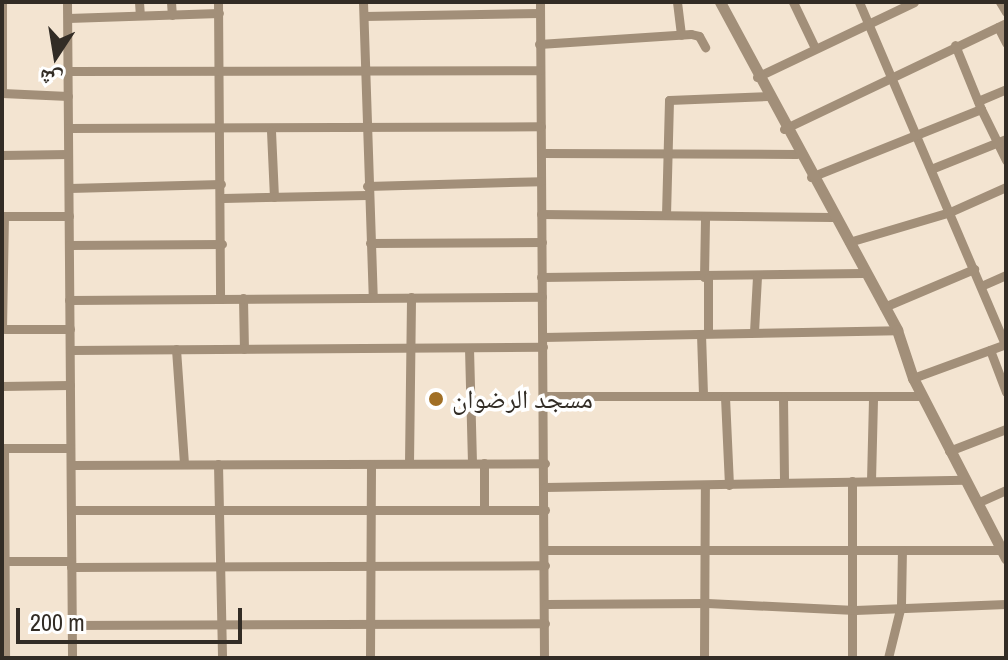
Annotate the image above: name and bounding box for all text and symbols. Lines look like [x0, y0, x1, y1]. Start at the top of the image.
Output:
north arrow [16, 16, 96, 96]
text: ش [36, 62, 66, 97]
place label: مسجد الرضوان [452, 383, 593, 415]
marker: مسجد الرضوان [427, 390, 445, 408]
scale bar [20, 592, 246, 642]
text: 200 m [30, 606, 85, 638]

